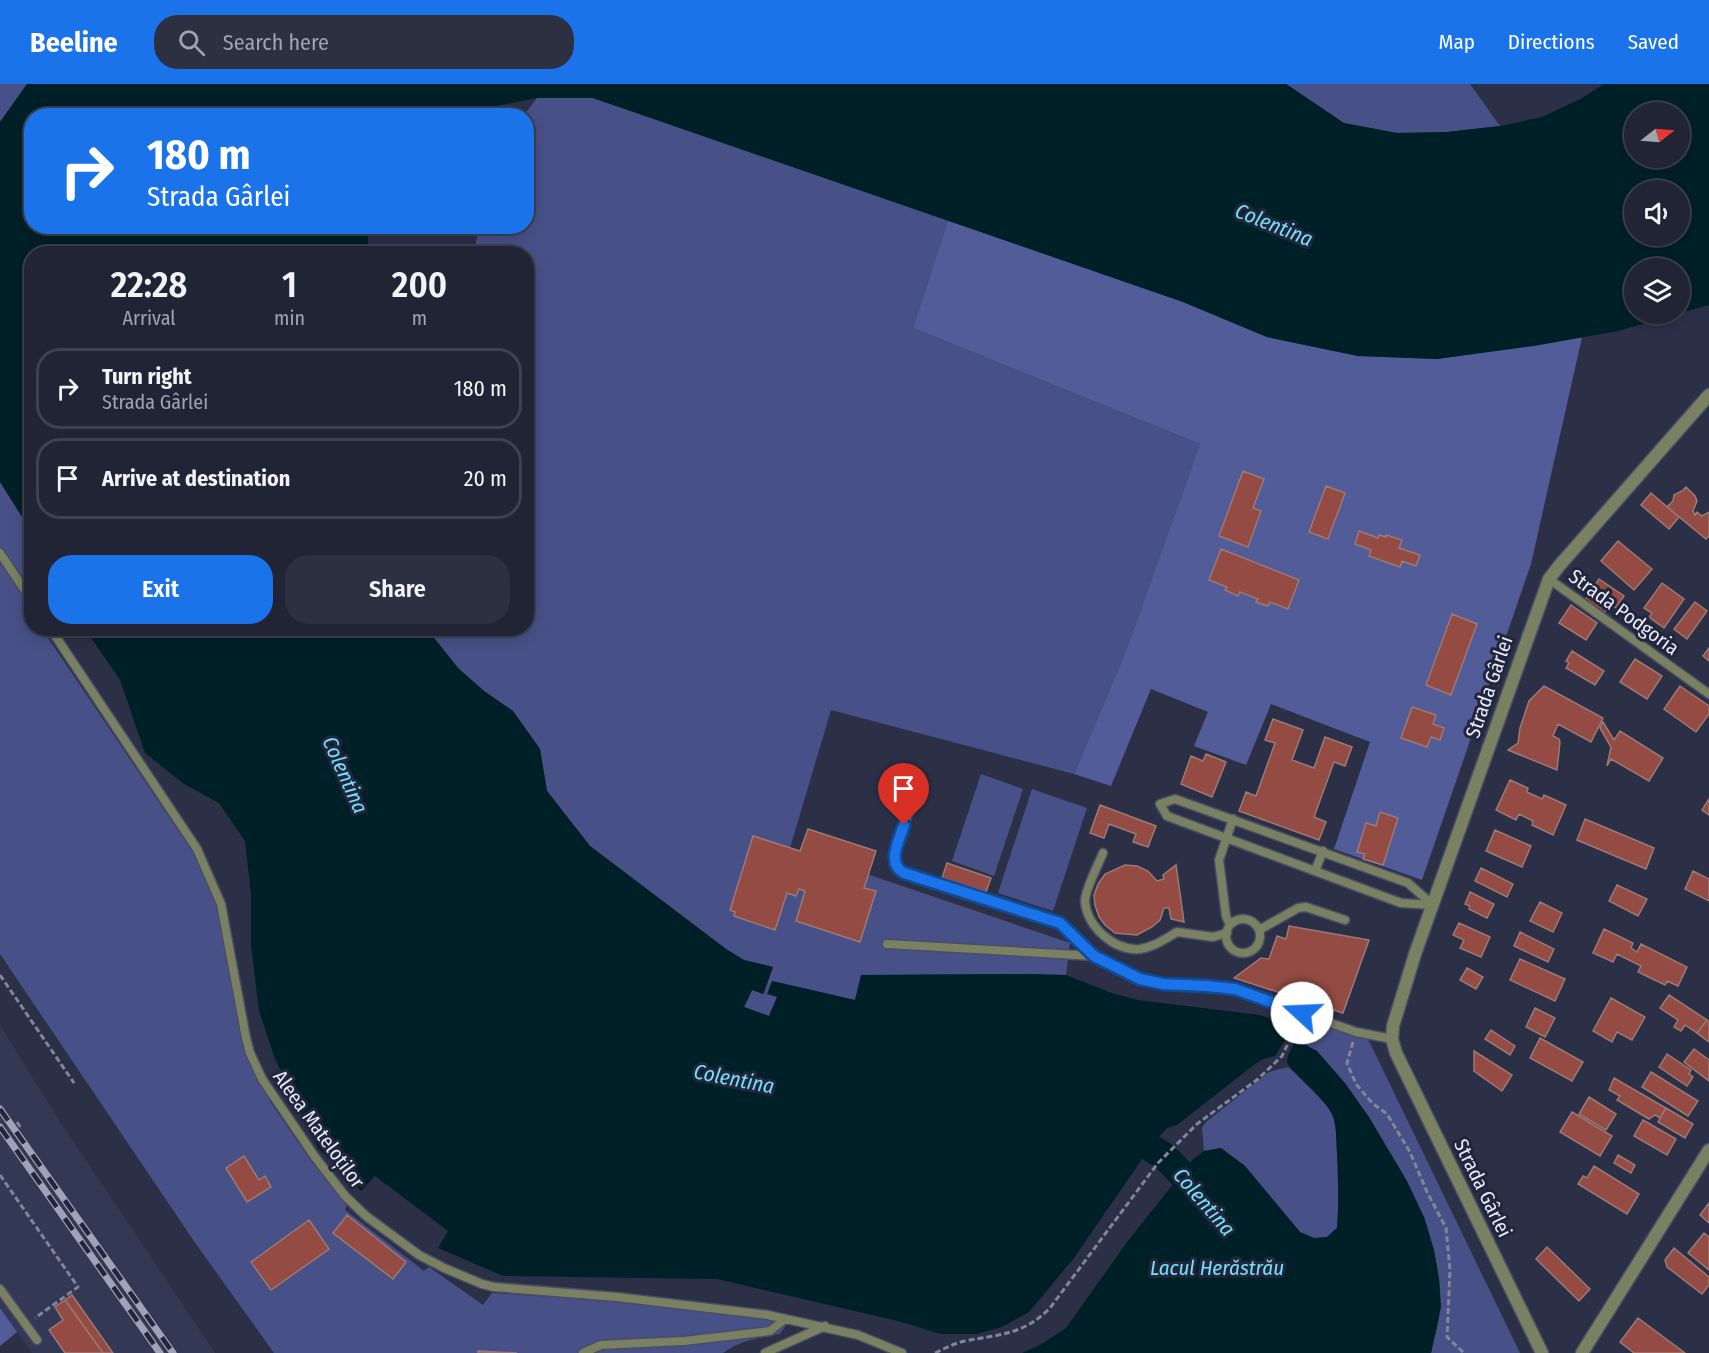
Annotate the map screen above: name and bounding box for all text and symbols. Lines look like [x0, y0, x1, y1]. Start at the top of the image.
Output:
search box [154, 15, 574, 69]
text: Beeline [30, 26, 118, 59]
icon: search [175, 26, 208, 59]
text: Search here [223, 29, 329, 56]
text: Map [1438, 29, 1475, 55]
text: Directions [1508, 29, 1595, 55]
text: Saved [1628, 29, 1679, 55]
north arrow [1624, 102, 1690, 168]
map controls [1624, 102, 1690, 324]
text: 180 m [147, 130, 251, 180]
icon: right [48, 132, 126, 210]
button: sound [1624, 180, 1690, 246]
text: Strada Gârlei [147, 181, 290, 213]
water label: Colentina [1231, 198, 1317, 252]
button: layers [1624, 258, 1690, 324]
text: 22:28 [111, 263, 187, 307]
text: 1 [282, 263, 297, 307]
text: 200 [392, 263, 447, 307]
text: Arrival [123, 306, 176, 330]
text: min [274, 306, 305, 330]
text: m [412, 306, 427, 330]
text: Turn right [102, 363, 191, 390]
icon: right [51, 372, 84, 405]
text: 180 m [454, 375, 507, 402]
text: Strada Gârlei [102, 390, 208, 414]
icon: arrive [51, 462, 84, 495]
text: Arrive at destination [102, 465, 290, 492]
text: 20 m [464, 465, 507, 492]
button: Exit [48, 555, 273, 624]
button: Share [285, 555, 510, 624]
street label: Strada Podgoria [1564, 564, 1684, 660]
street label: Strada Gârlei [1460, 633, 1518, 741]
water label: Colentina [317, 732, 373, 818]
pin [878, 763, 929, 825]
icon: arrive [887, 772, 920, 805]
position arrow [1270, 981, 1334, 1045]
water label: Colentina [692, 1058, 776, 1100]
street label: Aleea Mateloților [267, 1065, 370, 1193]
street label: Strada Gârlei [1449, 1135, 1517, 1241]
water label: Colentina [1167, 1163, 1241, 1241]
water label: Lacul Herăstrău [1150, 1255, 1284, 1281]

